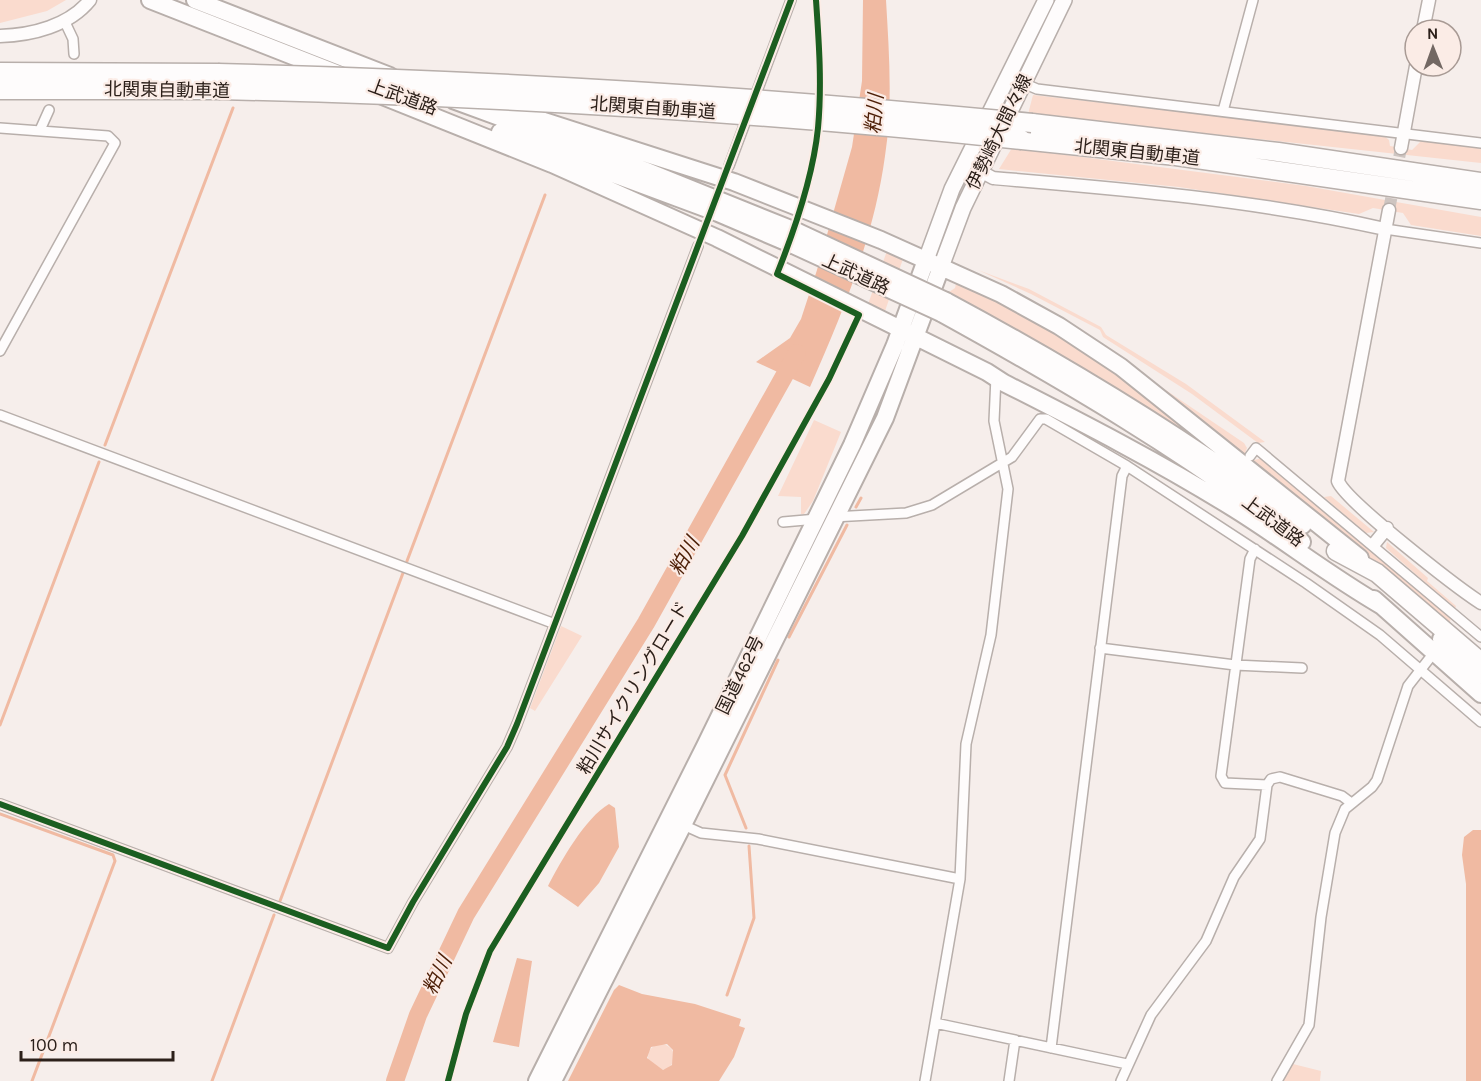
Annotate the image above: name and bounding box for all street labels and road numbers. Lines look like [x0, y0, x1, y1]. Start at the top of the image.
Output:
street label: 伊勢崎大間々線 [961, 71, 1037, 193]
street label: 上武道路 [365, 74, 441, 120]
street label: 北関東自動車道 [104, 78, 230, 102]
street label: 北関東自動車道 [589, 93, 717, 123]
street label: 北関東自動車道 [1073, 134, 1201, 170]
street label: 上武道路 [819, 249, 893, 299]
street label: 上武道路 [1238, 491, 1308, 551]
street label: 粕川サイクリングロード [573, 598, 693, 778]
street label: 国道462号 [712, 632, 768, 718]

